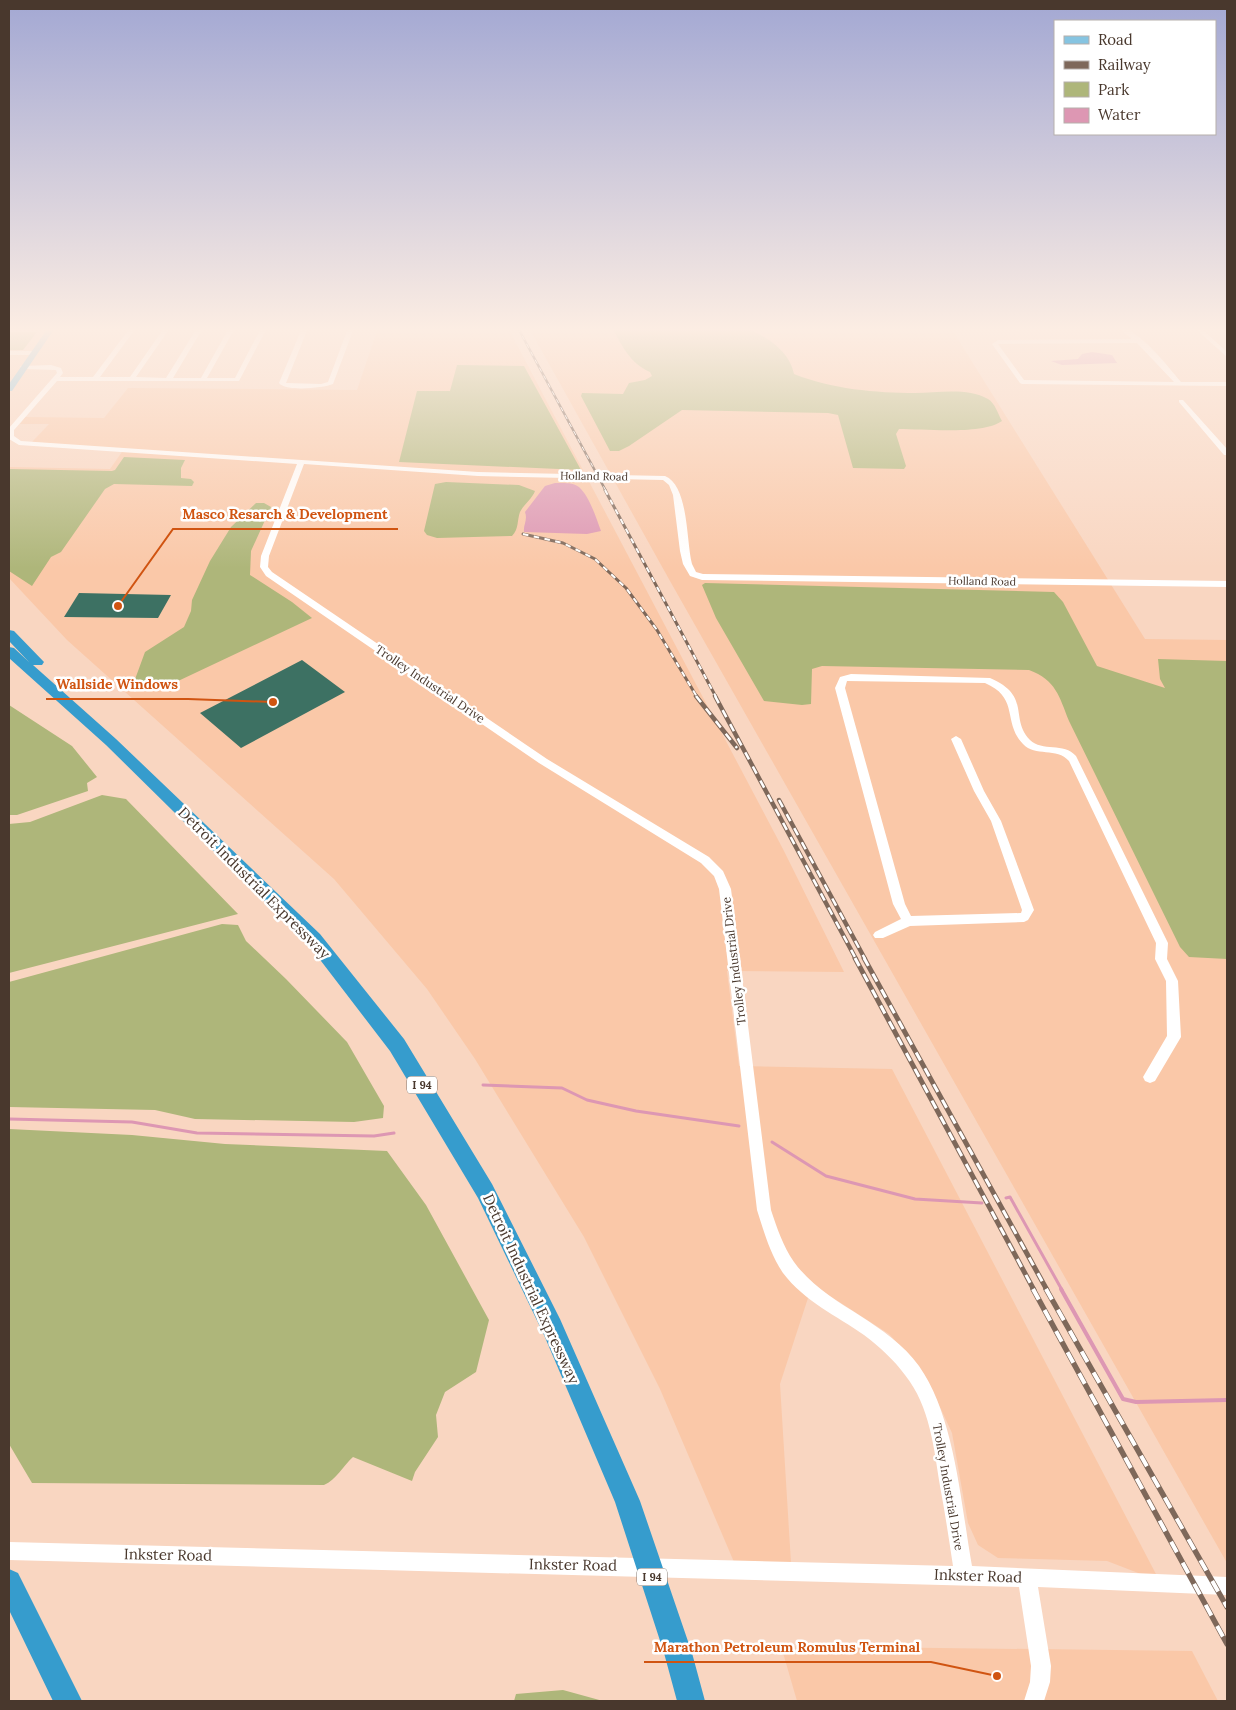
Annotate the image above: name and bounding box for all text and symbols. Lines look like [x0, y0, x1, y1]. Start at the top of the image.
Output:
legend [1054, 20, 1216, 135]
text: Road [1098, 30, 1133, 49]
text: Railway [1098, 55, 1151, 74]
text: Park [1098, 80, 1129, 99]
text: Water [1098, 105, 1141, 124]
street label: Holland Road [560, 468, 629, 484]
callout: Masco Resarch & Development [173, 500, 398, 529]
text: Masco Resarch & Development [182, 505, 388, 523]
street label: Holland Road [948, 573, 1017, 589]
street label: Trolley Industrial Drive [373, 641, 488, 726]
callout: Wallside Windows [46, 670, 188, 699]
text: Wallside Windows [56, 675, 178, 693]
street label: Detroit Industrial Expressway [174, 803, 335, 963]
street label: Trolley Industrial Drive [718, 896, 749, 1026]
road number: I 94 [407, 1076, 437, 1094]
street label: Detroit Industrial Expressway [479, 1191, 584, 1387]
street label: Trolley Industrial Drive [930, 1422, 967, 1552]
street label: Inkster Road [124, 1544, 212, 1565]
street label: Inkster Road [529, 1554, 617, 1575]
street label: Inkster Road [934, 1564, 1022, 1587]
road number: I 94 [637, 1568, 667, 1585]
callout: Marathon Petroleum Romulus Terminal [644, 1633, 931, 1662]
text: Marathon Petroleum Romulus Terminal [654, 1638, 921, 1656]

